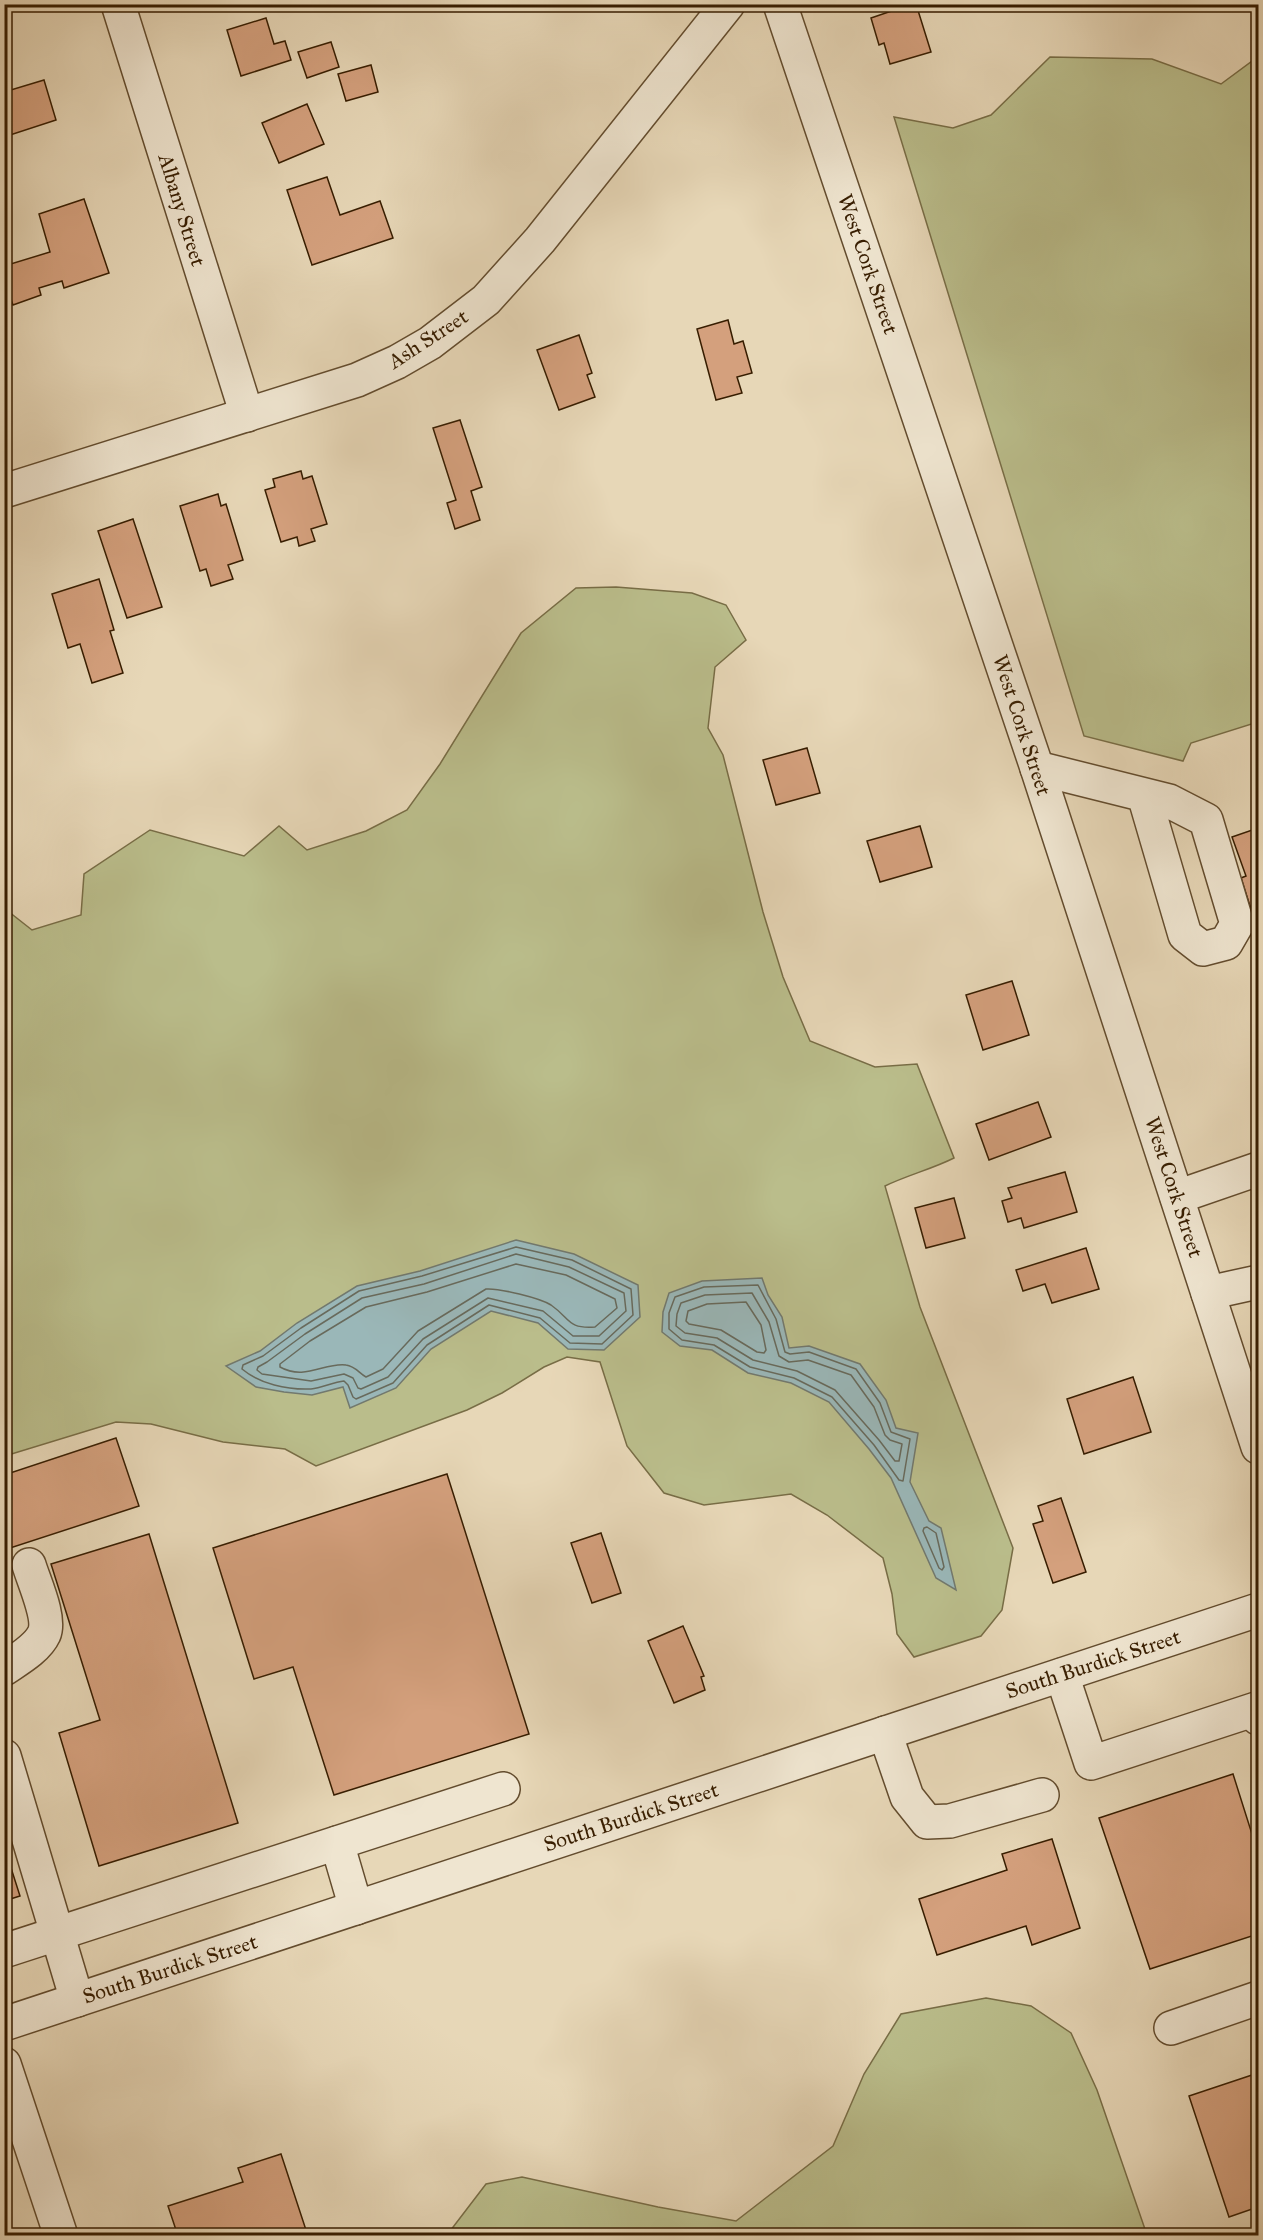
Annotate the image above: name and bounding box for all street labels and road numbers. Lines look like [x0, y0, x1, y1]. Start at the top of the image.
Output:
street label: Albany Street [152, 150, 212, 270]
street label: West Cork Street [832, 190, 904, 338]
street label: Ash Street [382, 303, 473, 375]
street label: West Cork Street [987, 651, 1057, 799]
street label: West Cork Street [1139, 1113, 1209, 1261]
street label: South Burdick Street [1002, 1623, 1184, 1704]
street label: South Burdick Street [540, 1776, 722, 1857]
street label: South Burdick Street [79, 1928, 261, 2009]

